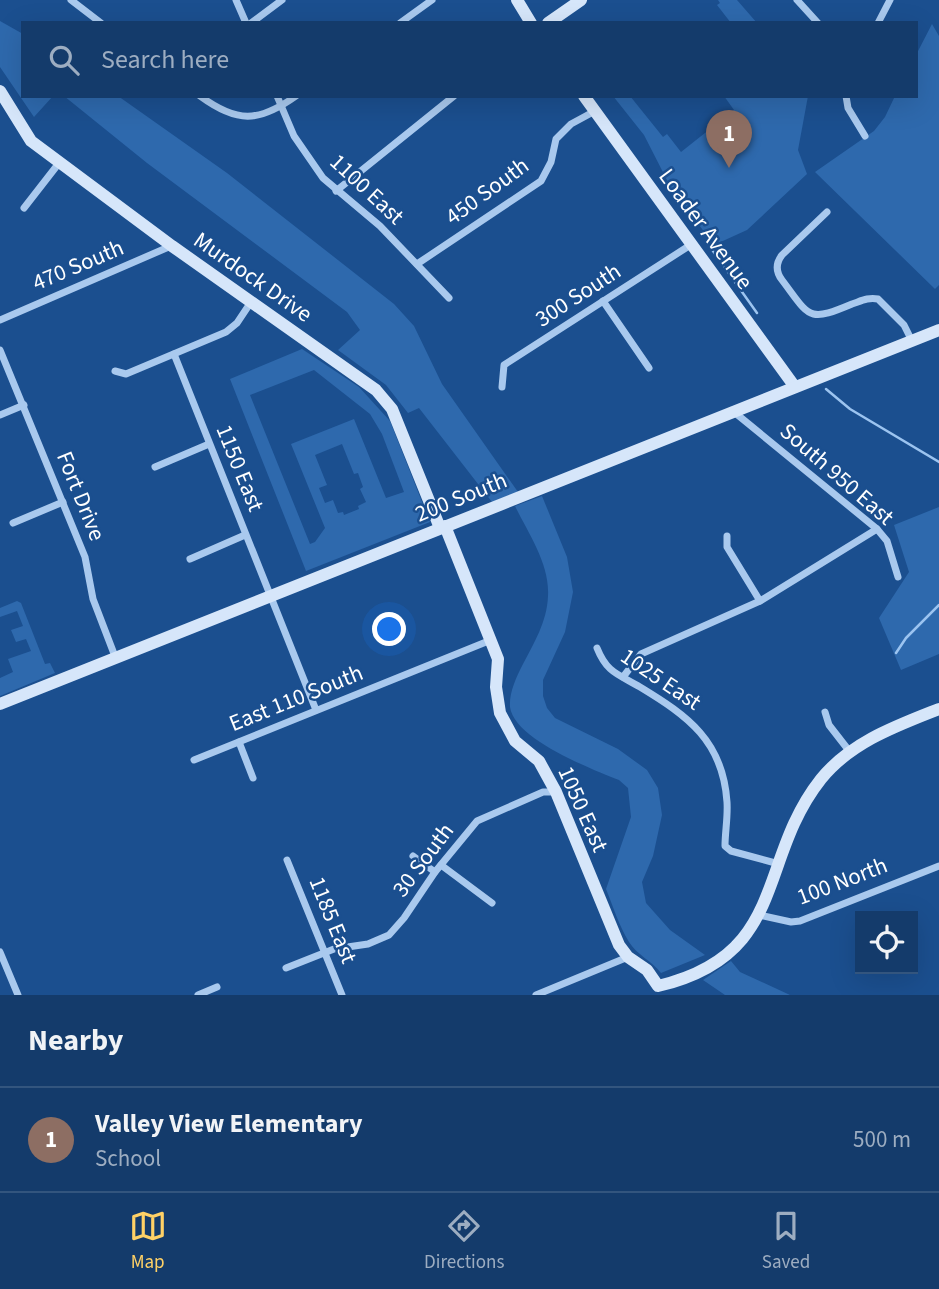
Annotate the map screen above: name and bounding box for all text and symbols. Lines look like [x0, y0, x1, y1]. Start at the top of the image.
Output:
search box [21, 21, 918, 98]
icon: search [45, 41, 83, 79]
text: Search here [101, 41, 229, 78]
pin: 1 [706, 110, 752, 168]
street label: 1100 East [322, 146, 412, 232]
street label: 450 South [438, 149, 536, 233]
street label: Loader Avenue [651, 162, 761, 296]
street label: Murdock Drive [187, 224, 319, 330]
street label: 470 South [27, 231, 129, 299]
street label: 300 South [529, 255, 627, 335]
street label: South 950 East [773, 415, 901, 533]
street label: 1150 East [208, 420, 272, 517]
street label: Fort Drive [48, 446, 114, 546]
street label: 200 South [410, 464, 512, 530]
your location [372, 612, 406, 646]
street label: 1025 East [614, 640, 708, 718]
street label: East 110 South [224, 656, 368, 740]
street label: 1050 East [549, 761, 617, 857]
street label: 30 South [384, 816, 462, 904]
street label: 100 North [792, 849, 892, 913]
street label: 1185 East [301, 872, 365, 969]
map controls [855, 911, 918, 974]
button: locate [855, 911, 918, 974]
text: Nearby [28, 1019, 123, 1062]
text: Valley View Elementary [95, 1105, 363, 1142]
text: 1 [45, 1123, 57, 1156]
text: 500 m [853, 1123, 911, 1156]
text: School [95, 1142, 161, 1175]
tab: Map [129, 1207, 167, 1276]
tab: Directions [424, 1207, 504, 1276]
tab: Saved [762, 1207, 810, 1276]

